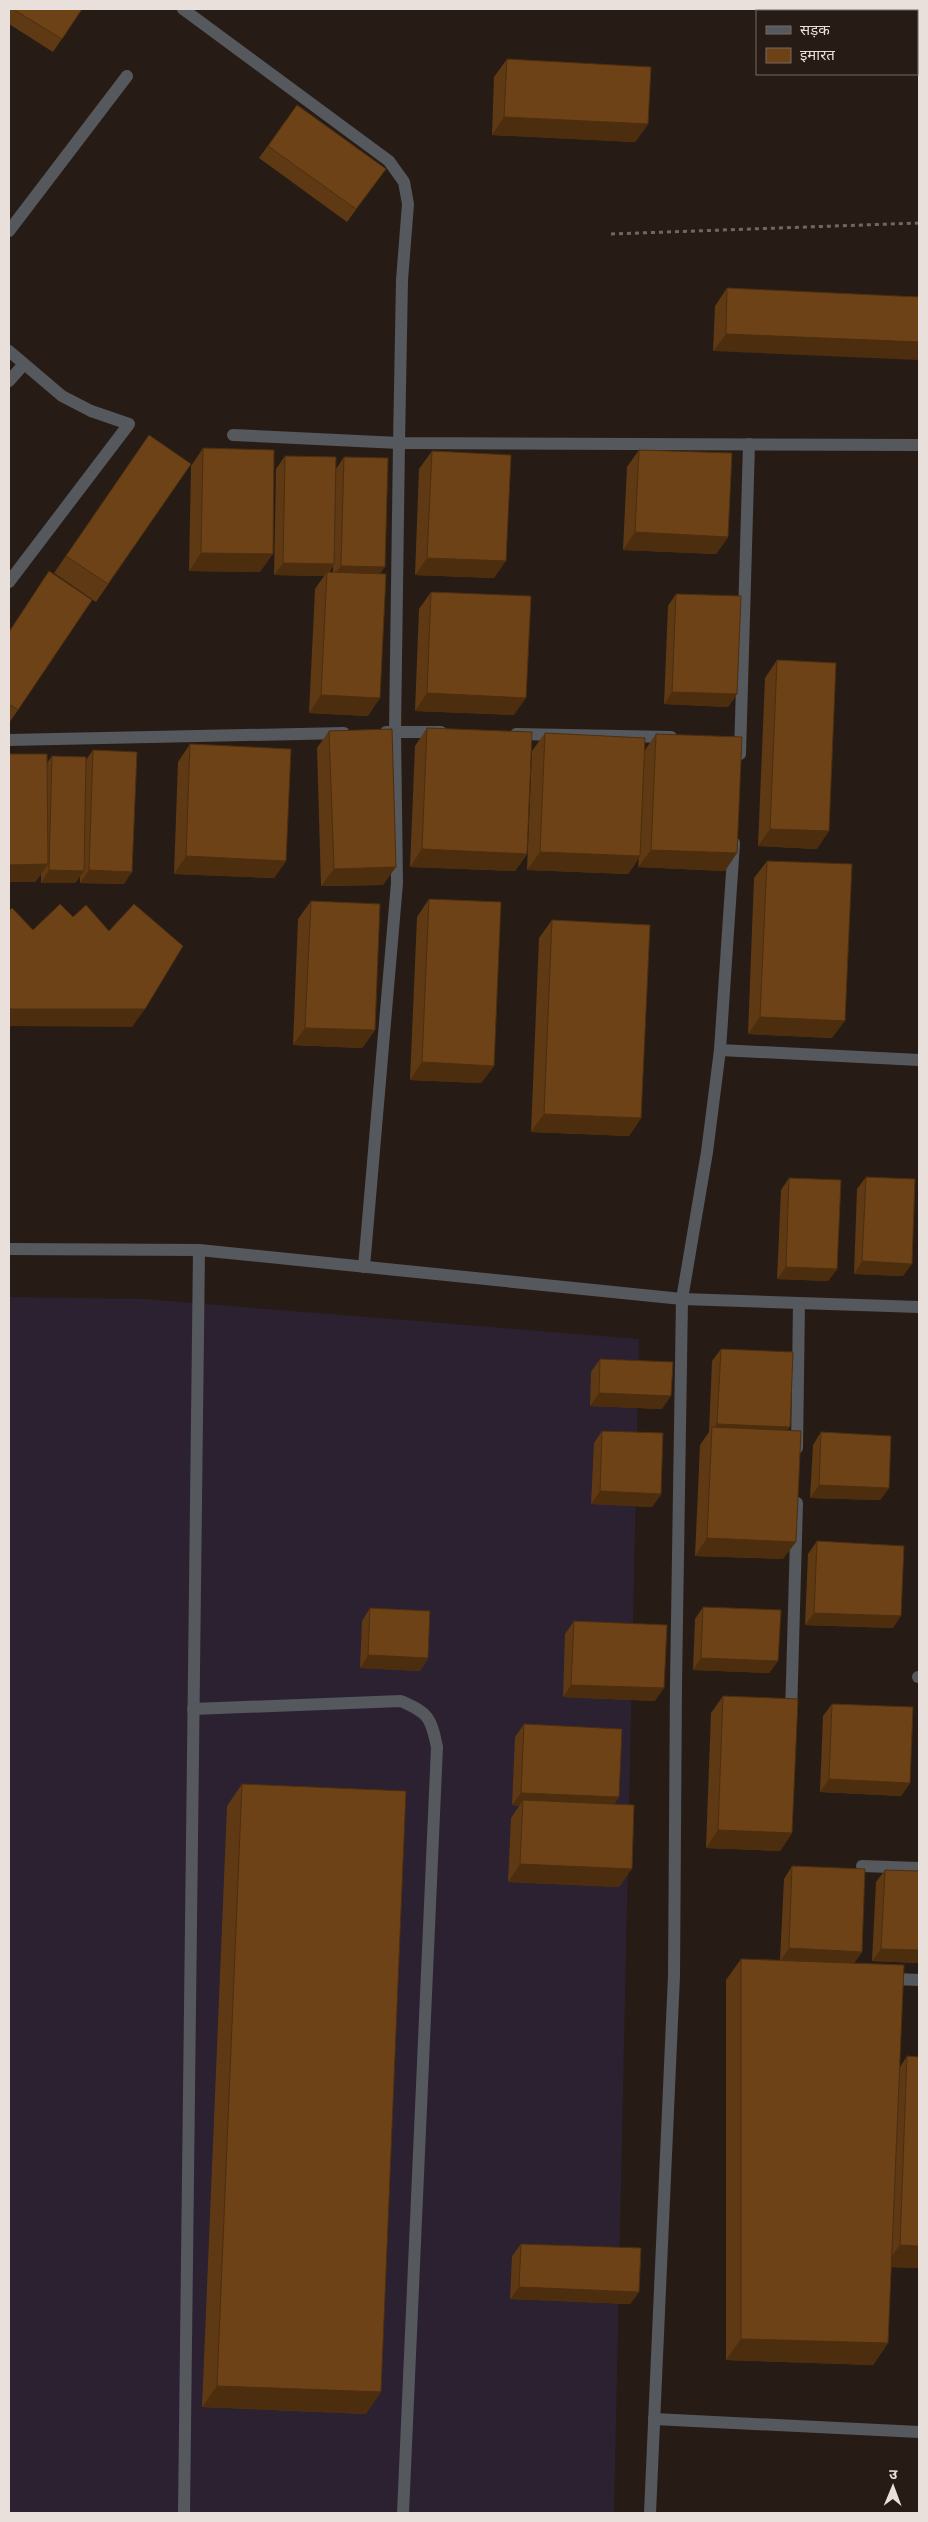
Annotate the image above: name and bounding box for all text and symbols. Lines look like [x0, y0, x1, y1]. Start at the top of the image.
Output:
legend [756, 10, 918, 75]
text: सड़क [800, 20, 830, 38]
text: इमारत [800, 45, 835, 63]
north arrow [868, 2462, 918, 2512]
text: उ [889, 2465, 898, 2482]

